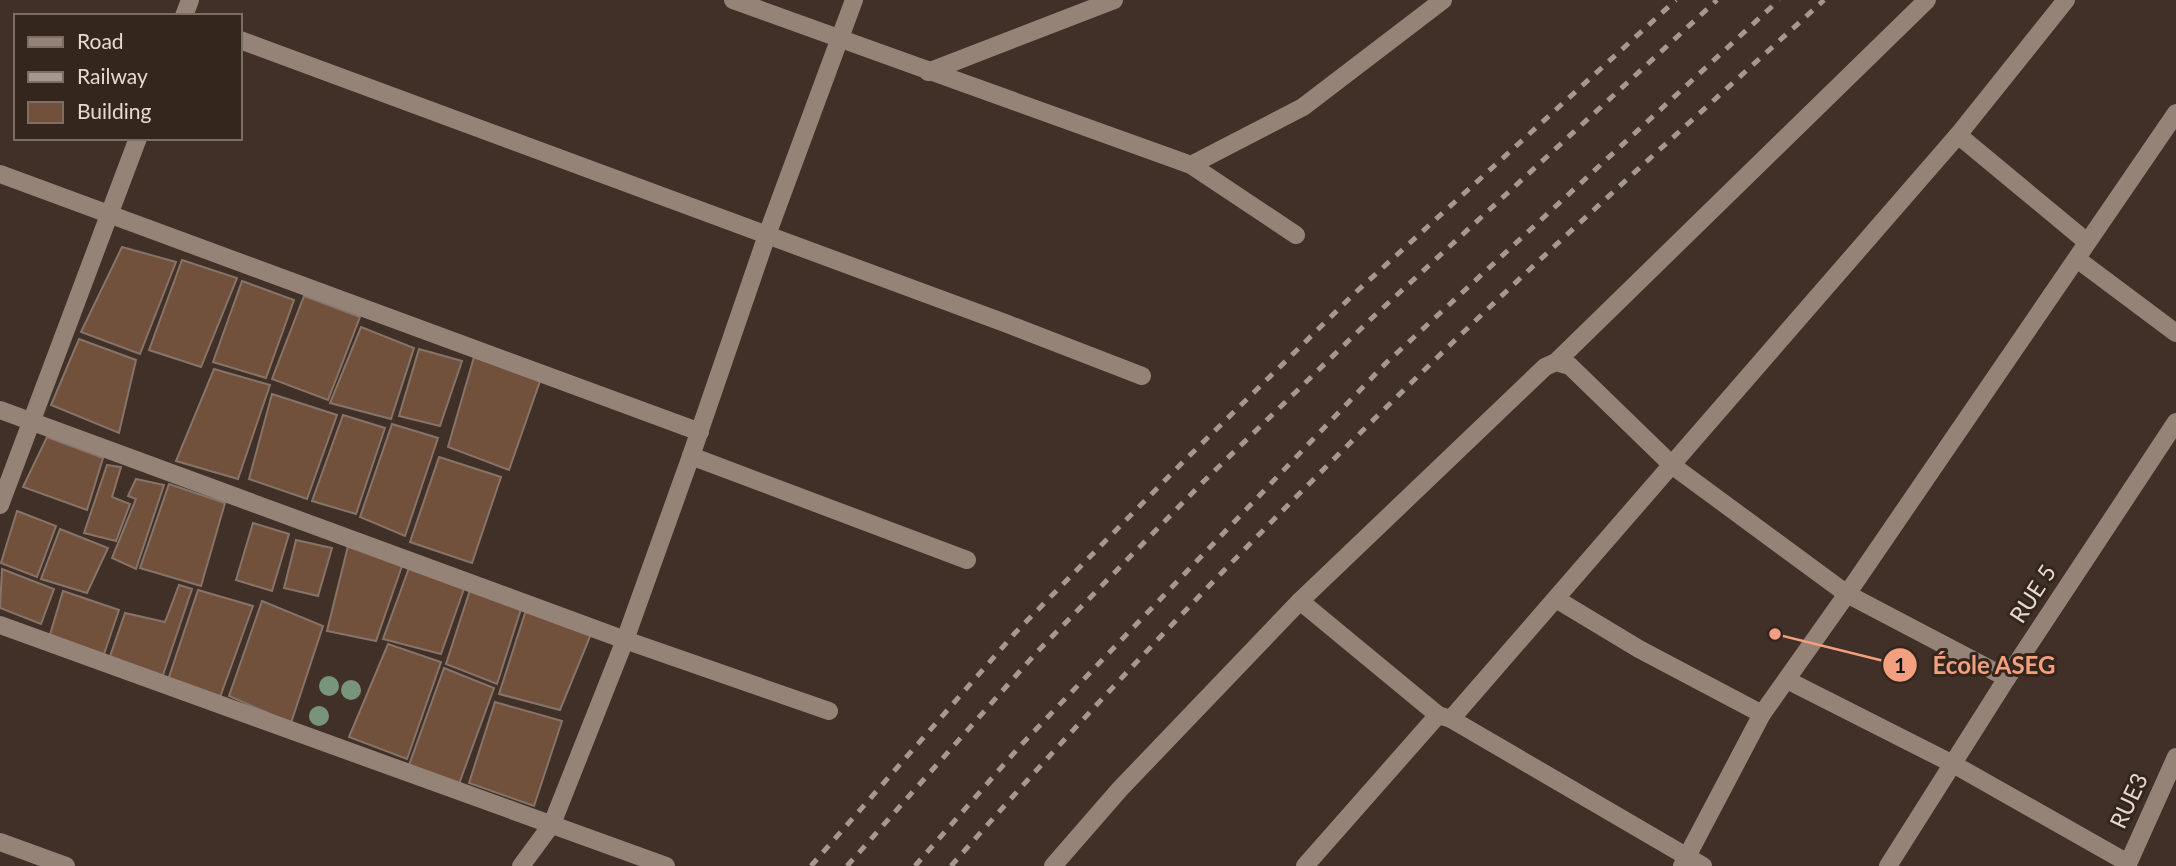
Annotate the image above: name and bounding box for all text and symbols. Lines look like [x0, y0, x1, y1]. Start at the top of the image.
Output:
legend [14, 14, 242, 140]
text: Road [77, 28, 124, 53]
text: Railway [77, 63, 148, 88]
text: Building [77, 98, 152, 123]
street label: RUE 5 [2003, 559, 2061, 628]
callout: École ASEG [1883, 643, 2070, 688]
text: École ASEG [1933, 650, 2055, 679]
text: 1 [1894, 652, 1906, 677]
street label: RUE3 [2103, 768, 2153, 833]

